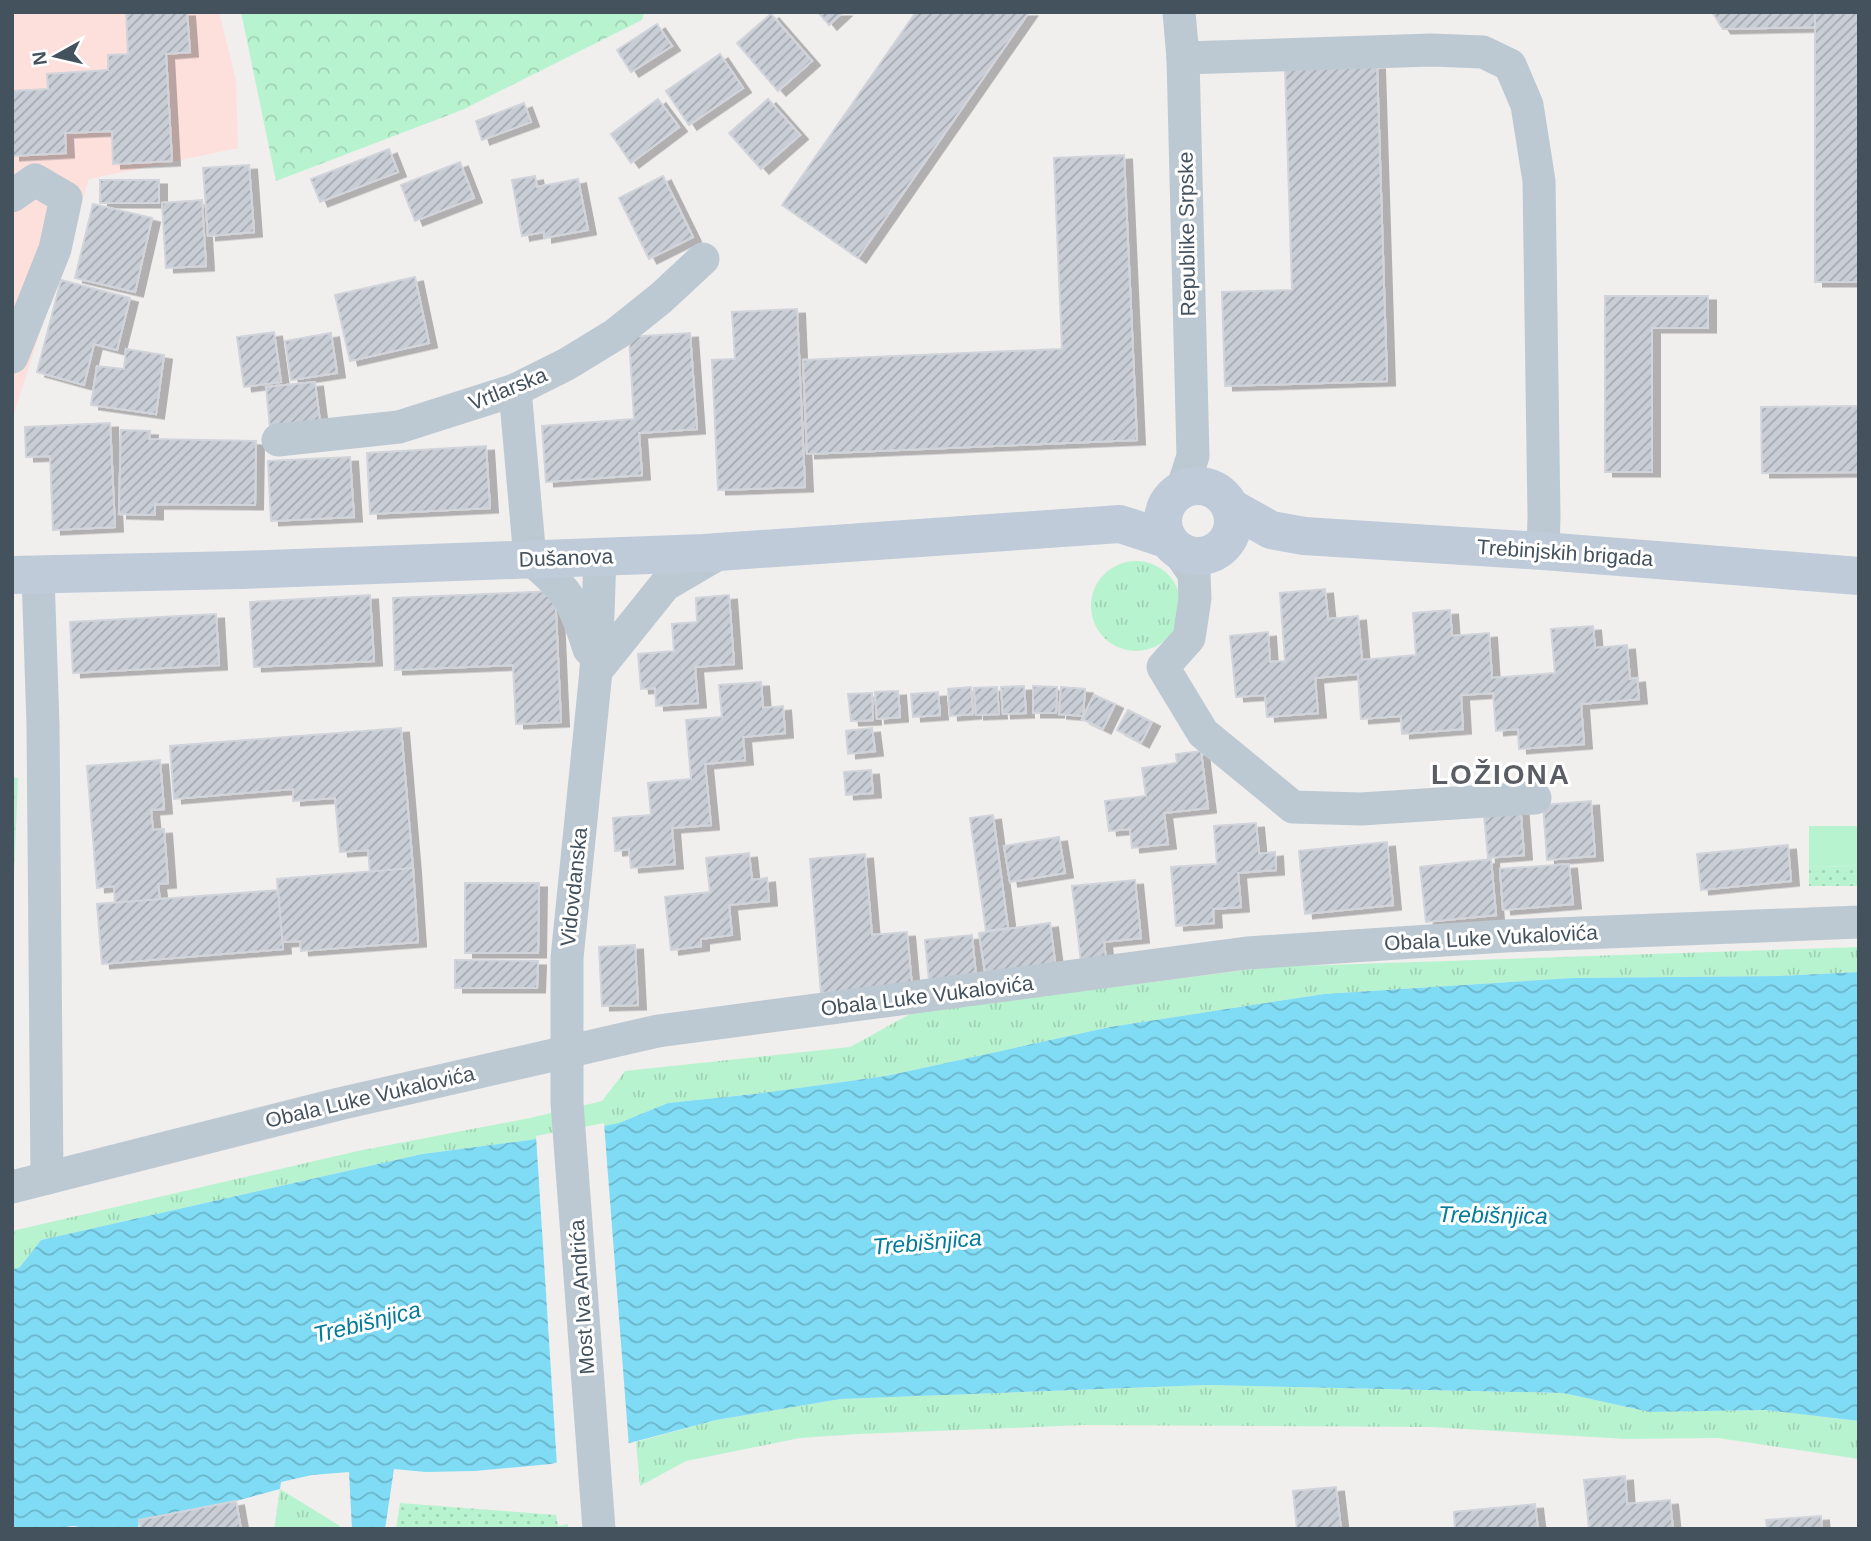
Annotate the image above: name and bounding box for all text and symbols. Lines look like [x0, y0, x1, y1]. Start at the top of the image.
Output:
north arrow [21, 21, 91, 91]
text: N [28, 50, 51, 67]
street label: Republike Srpske [1174, 152, 1199, 316]
street label: Vrtlarska [465, 362, 550, 415]
street label: Trebinjskih brigada [1476, 535, 1654, 570]
street label: Dušanova [518, 544, 614, 571]
district label: LOŽIONA [1431, 759, 1571, 790]
street label: Vidovdanska [556, 826, 591, 948]
street label: Obala Luke Vukalovića [1384, 920, 1599, 955]
street label: Obala Luke Vukalovića [819, 971, 1035, 1020]
street label: Obala Luke Vukalovića [263, 1061, 477, 1132]
water label: Trebišnjica [1438, 1201, 1548, 1229]
street label: Most Iva Andrića [565, 1218, 598, 1375]
water label: Trebišnjica [871, 1224, 983, 1260]
water label: Trebišnjica [311, 1296, 423, 1348]

